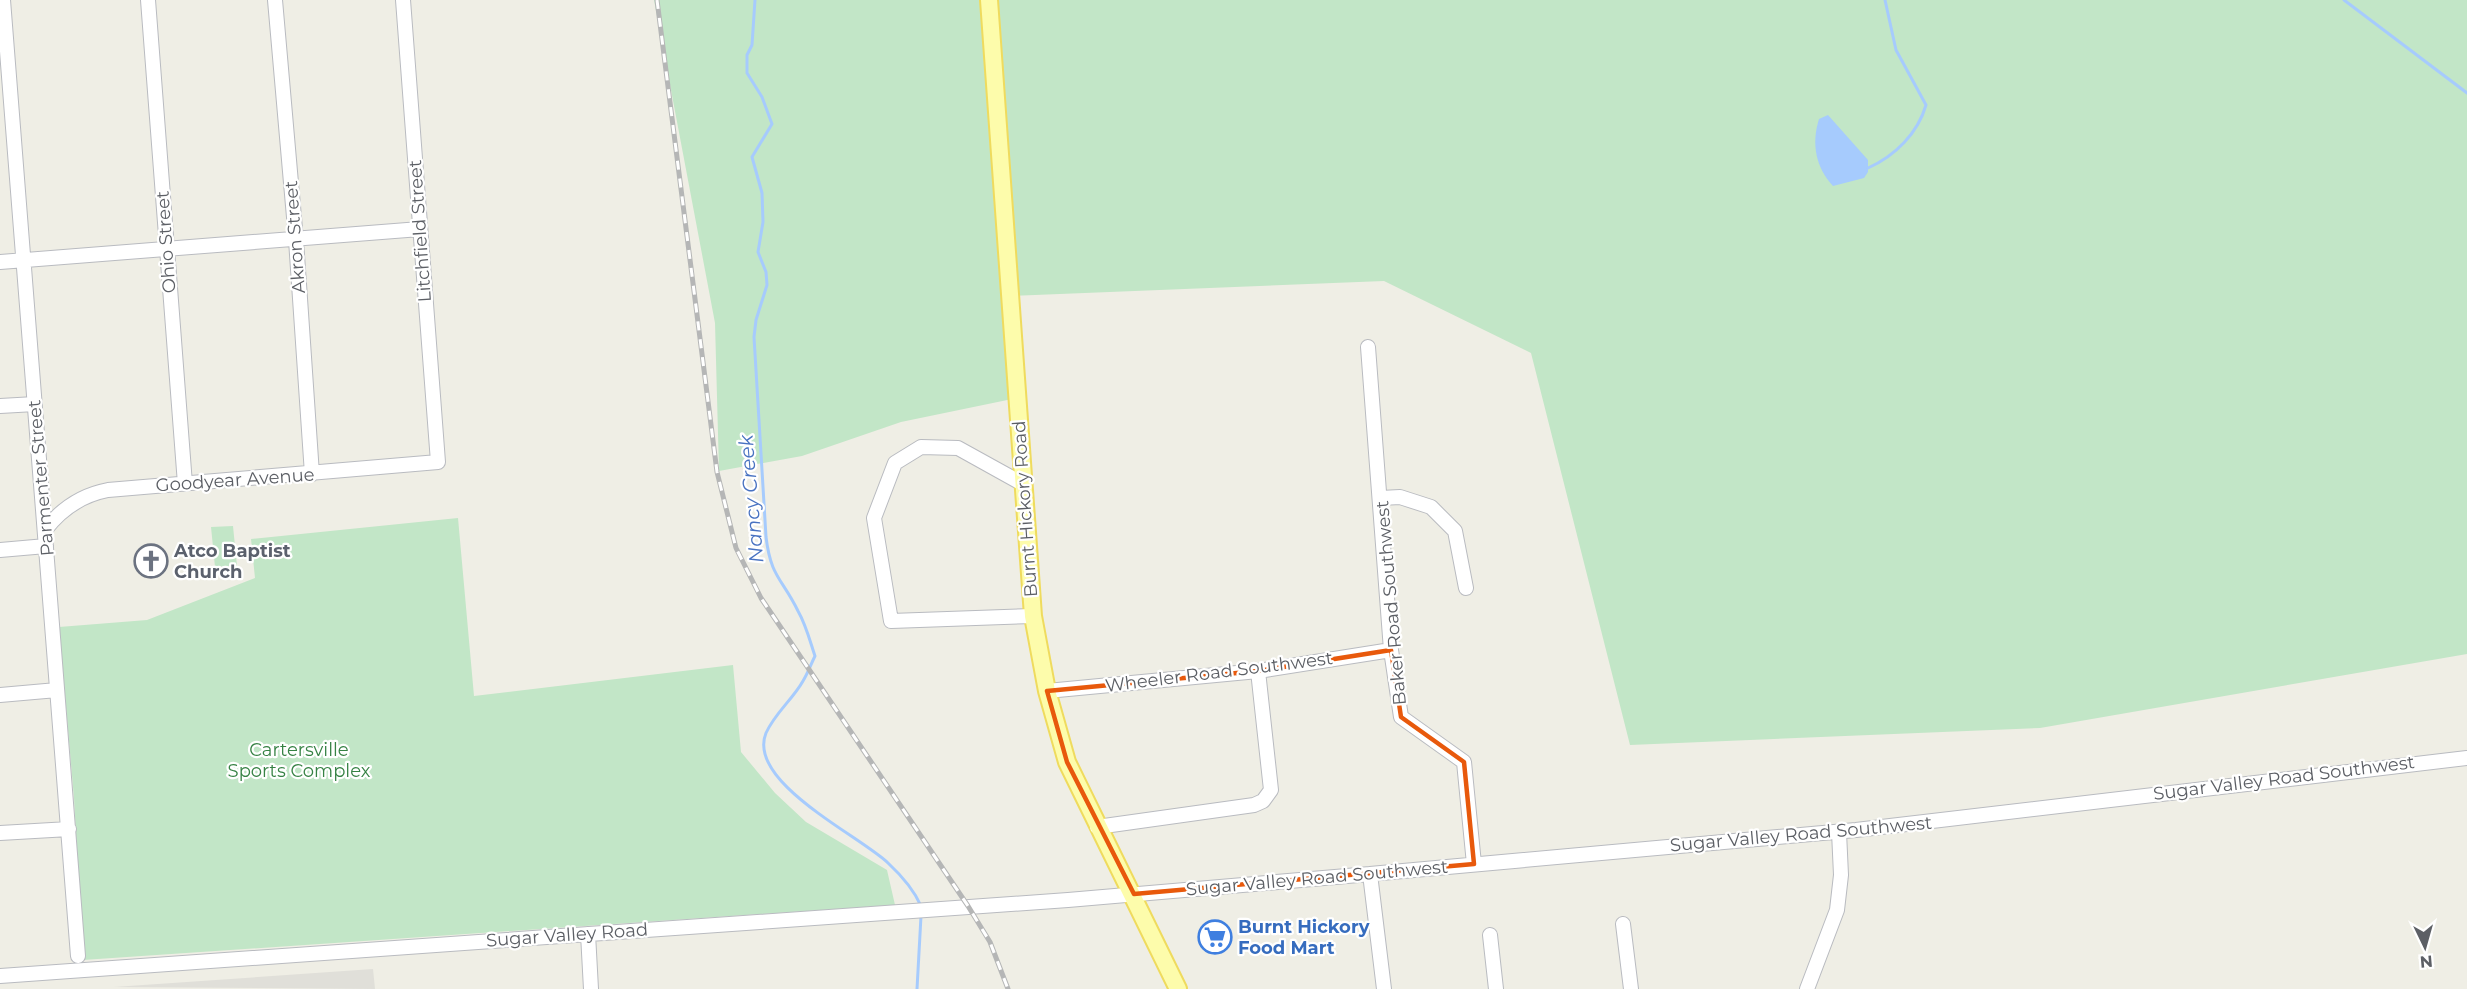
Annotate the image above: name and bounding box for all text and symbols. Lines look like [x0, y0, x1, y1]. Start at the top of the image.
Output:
street label: Litchfield Street [404, 159, 436, 303]
street label: Akron Street [280, 180, 310, 294]
street label: Ohio Street [151, 190, 181, 294]
street label: Parmenter Street [23, 399, 59, 557]
street label: Burnt Hickory Road [1008, 420, 1042, 598]
water label: Nancy Creek [733, 433, 769, 564]
street label: Goodyear Avenue [155, 463, 315, 497]
street label: Baker Road Southwest [1371, 500, 1411, 706]
place label: Atco Baptist Church [173, 540, 291, 583]
church icon: Atco Baptist Church [133, 543, 169, 579]
street label: Wheeler Road Southwest [1104, 647, 1334, 697]
park label: Cartersville Sports Complex [228, 739, 371, 782]
street label: Sugar Valley Road Southwest [2152, 751, 2416, 805]
street label: Sugar Valley Road Southwest [1669, 812, 1933, 856]
street label: Sugar Valley Road Southwest [1185, 856, 1449, 900]
place label: Burnt Hickory Food Mart [1238, 916, 1370, 959]
north arrow [2395, 917, 2455, 977]
street label: Sugar Valley Road [485, 918, 649, 952]
supermarket icon: Burnt Hickory Food Mart [1197, 919, 1233, 955]
text: N [2419, 951, 2434, 971]

